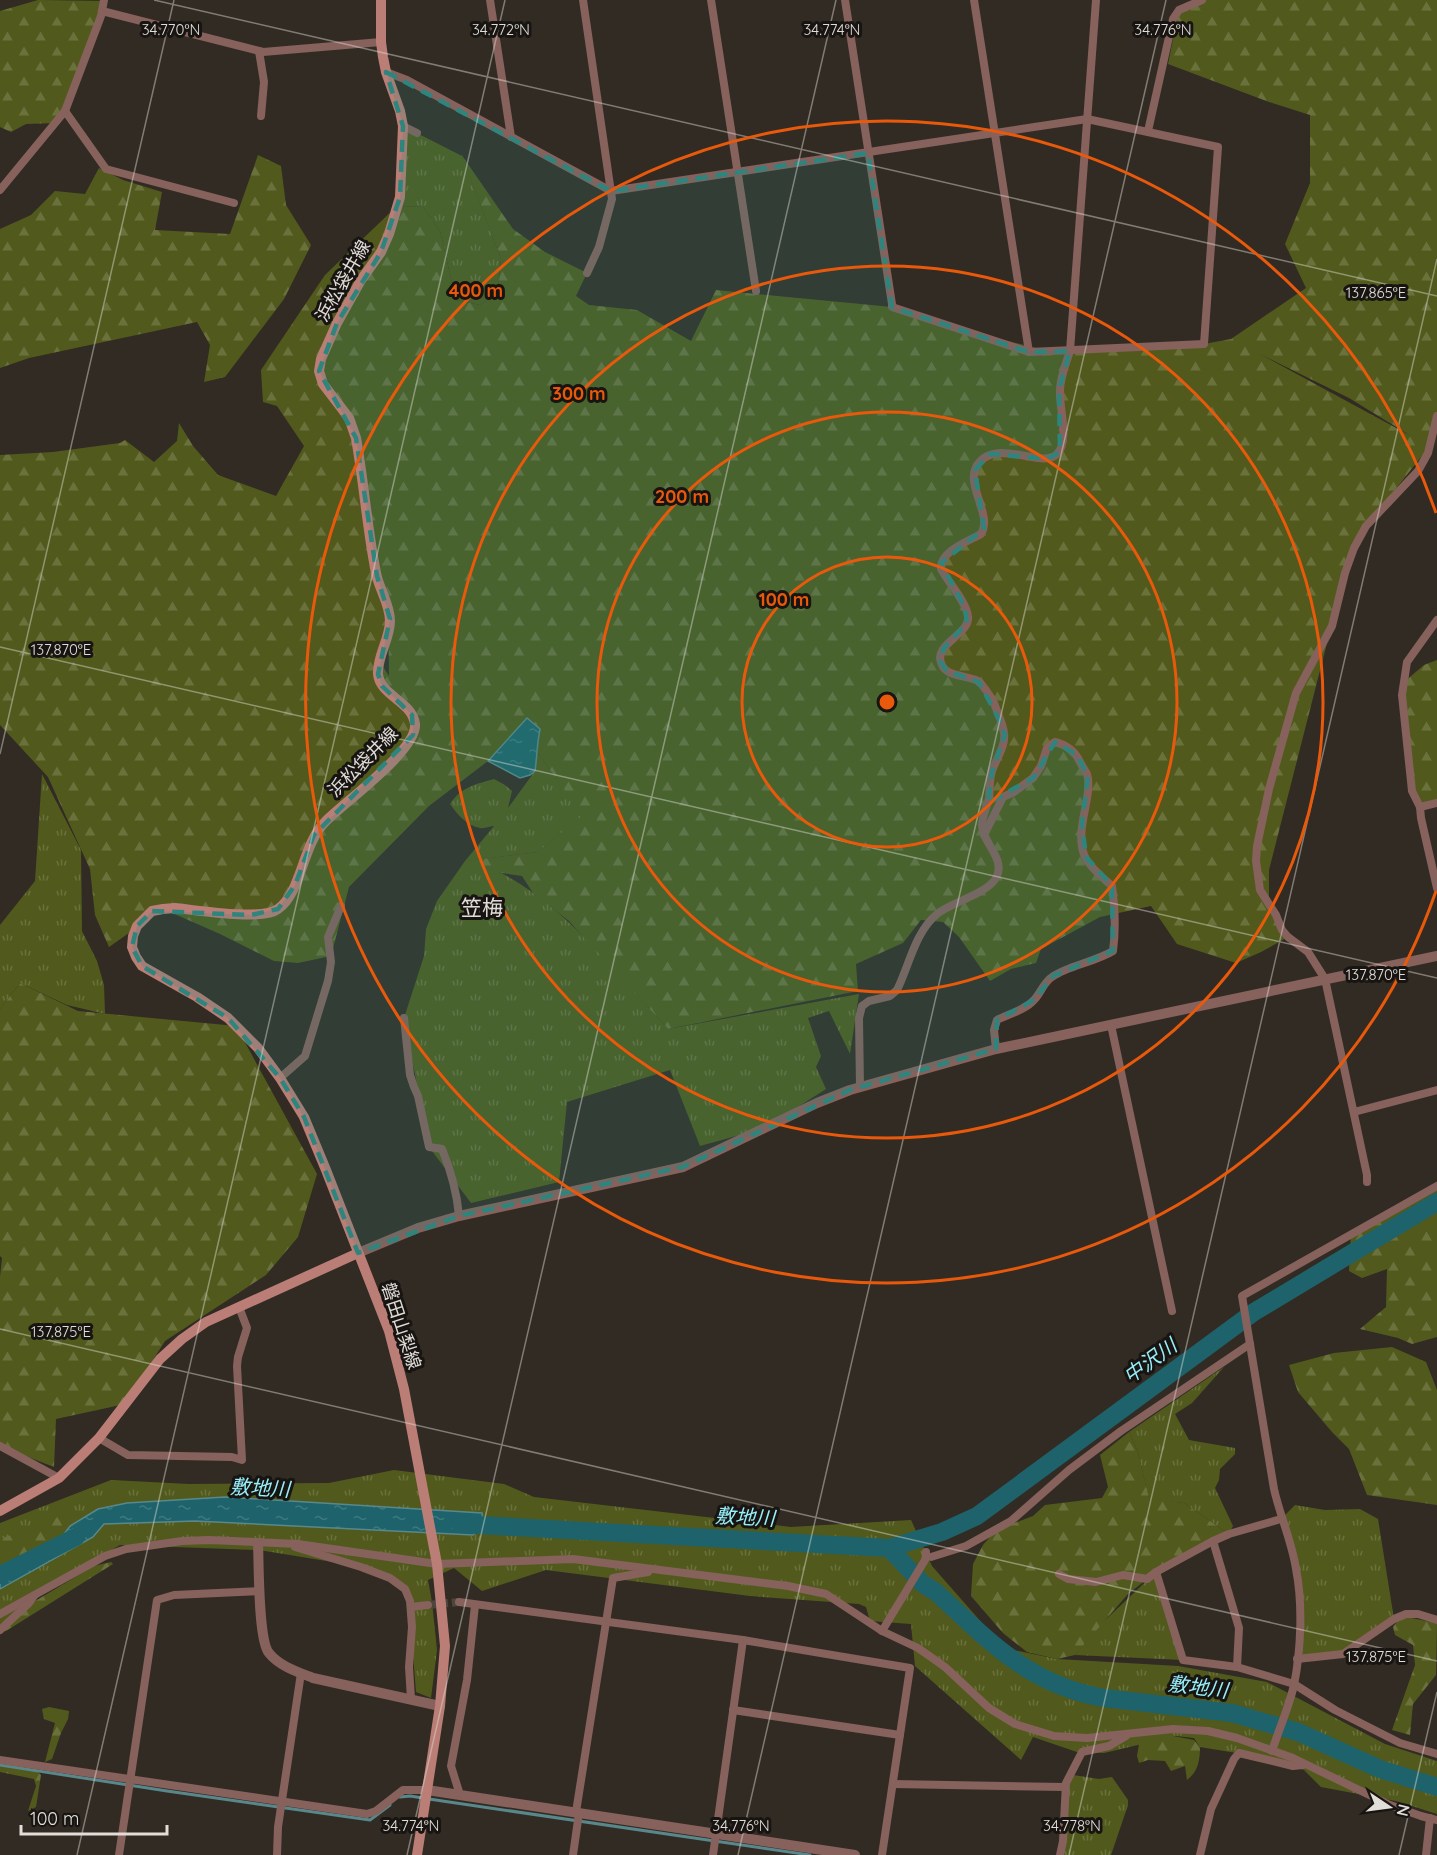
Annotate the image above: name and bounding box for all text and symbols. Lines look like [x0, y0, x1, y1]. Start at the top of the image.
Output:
text: 34.770°N [142, 20, 200, 39]
text: 34.772°N [472, 20, 530, 39]
text: 34.774°N [803, 20, 861, 39]
text: 34.776°N [1134, 20, 1192, 39]
street label: 浜松袋井線 [310, 236, 375, 325]
text: 400 m [449, 279, 503, 302]
text: 137.865°E [1346, 283, 1406, 302]
text: 300 m [552, 382, 606, 405]
text: 200 m [655, 485, 709, 508]
text: 100 m [759, 588, 809, 611]
text: 137.870°E [31, 640, 91, 659]
centre of rings [877, 692, 897, 712]
street label: 浜松袋井線 [323, 722, 403, 802]
district label: 笠梅 [461, 894, 503, 920]
text: 137.870°E [1346, 965, 1406, 984]
street label: 磐田山梨線 [377, 1279, 426, 1372]
text: 137.875°E [31, 1322, 91, 1341]
water label: 中沢川 [1118, 1332, 1183, 1388]
water label: 敷地川 [229, 1473, 293, 1502]
water label: 敷地川 [714, 1502, 778, 1531]
text: 137.875°E [1346, 1647, 1406, 1666]
water label: 敷地川 [1167, 1670, 1231, 1703]
north arrow [1359, 1777, 1419, 1837]
scale bar [21, 1798, 166, 1836]
text: N [1393, 1802, 1415, 1818]
text: 100 m [30, 1807, 79, 1830]
text: 34.774°N [382, 1816, 440, 1835]
text: 34.776°N [712, 1816, 770, 1835]
text: 34.778°N [1043, 1816, 1101, 1835]

